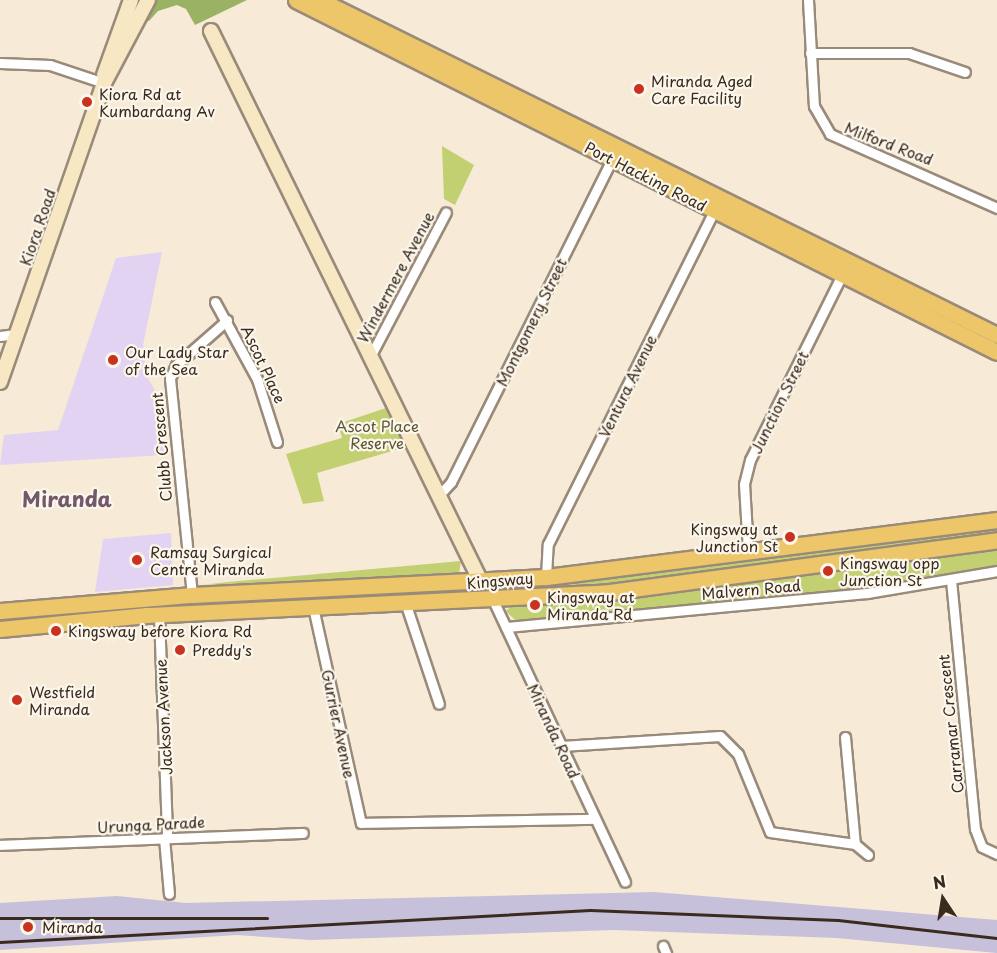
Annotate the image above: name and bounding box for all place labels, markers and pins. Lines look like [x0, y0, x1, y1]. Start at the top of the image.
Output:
place label: Miranda Aged Care Facility [651, 71, 753, 106]
marker: Miranda Aged Care Facility [632, 82, 646, 96]
place label: Kiora Rd at Kumbardang Av [99, 84, 215, 119]
marker: Kiora Rd at Kumbardang Av [80, 95, 94, 109]
place label: Our Lady Star of the Sea [125, 342, 228, 377]
marker: Our Lady Star of the Sea [106, 353, 120, 367]
place label: Kingsway at Junction St [691, 519, 778, 554]
marker: Kingsway at Junction St [783, 530, 797, 544]
place label: Ramsay Surgical Centre Miranda [150, 542, 271, 577]
marker: Ramsay Surgical Centre Miranda [128, 551, 146, 569]
place label: Kingsway opp Junction St [840, 553, 938, 588]
marker: Kingsway opp Junction St [821, 564, 835, 578]
place label: Kingsway at Miranda Rd [547, 587, 634, 622]
marker: Kingsway at Miranda Rd [528, 598, 542, 612]
place label: Kingsway before Kiora Rd [68, 622, 250, 640]
marker: Kingsway before Kiora Rd [49, 624, 63, 638]
place label: Preddy's [192, 641, 252, 659]
marker: Preddy's [173, 643, 187, 657]
place label: Westfield Miranda [29, 682, 95, 717]
marker: Westfield Miranda [10, 693, 24, 707]
marker: Miranda [19, 918, 37, 936]
place label: Miranda [42, 918, 103, 936]

